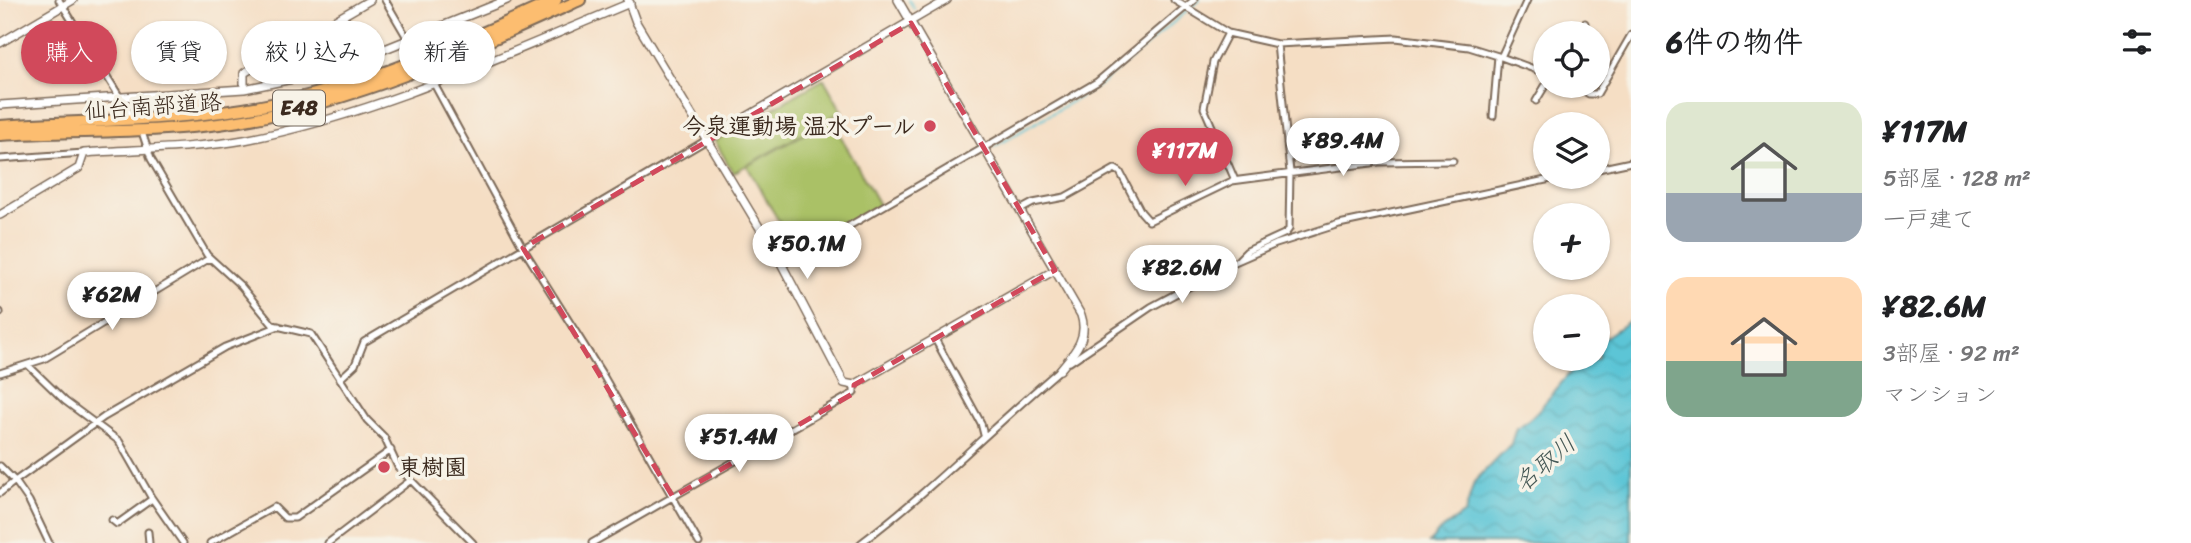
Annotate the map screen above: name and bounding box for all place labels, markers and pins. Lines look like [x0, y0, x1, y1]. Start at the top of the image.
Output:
place label: 今泉運動場 温水プール [682, 106, 916, 147]
marker: 今泉運動場 温水プール [922, 118, 938, 134]
pin: ¥89.4M [1286, 118, 1400, 178]
pin: ¥117M [1136, 128, 1234, 188]
pin: ¥50.1M [750, 222, 864, 281]
pin: ¥82.6M [1125, 246, 1239, 305]
pin: ¥62M [71, 272, 153, 332]
pin: ¥51.4M [682, 414, 796, 474]
place label: 東樹園 [398, 447, 467, 488]
marker: 東樹園 [376, 459, 392, 475]

